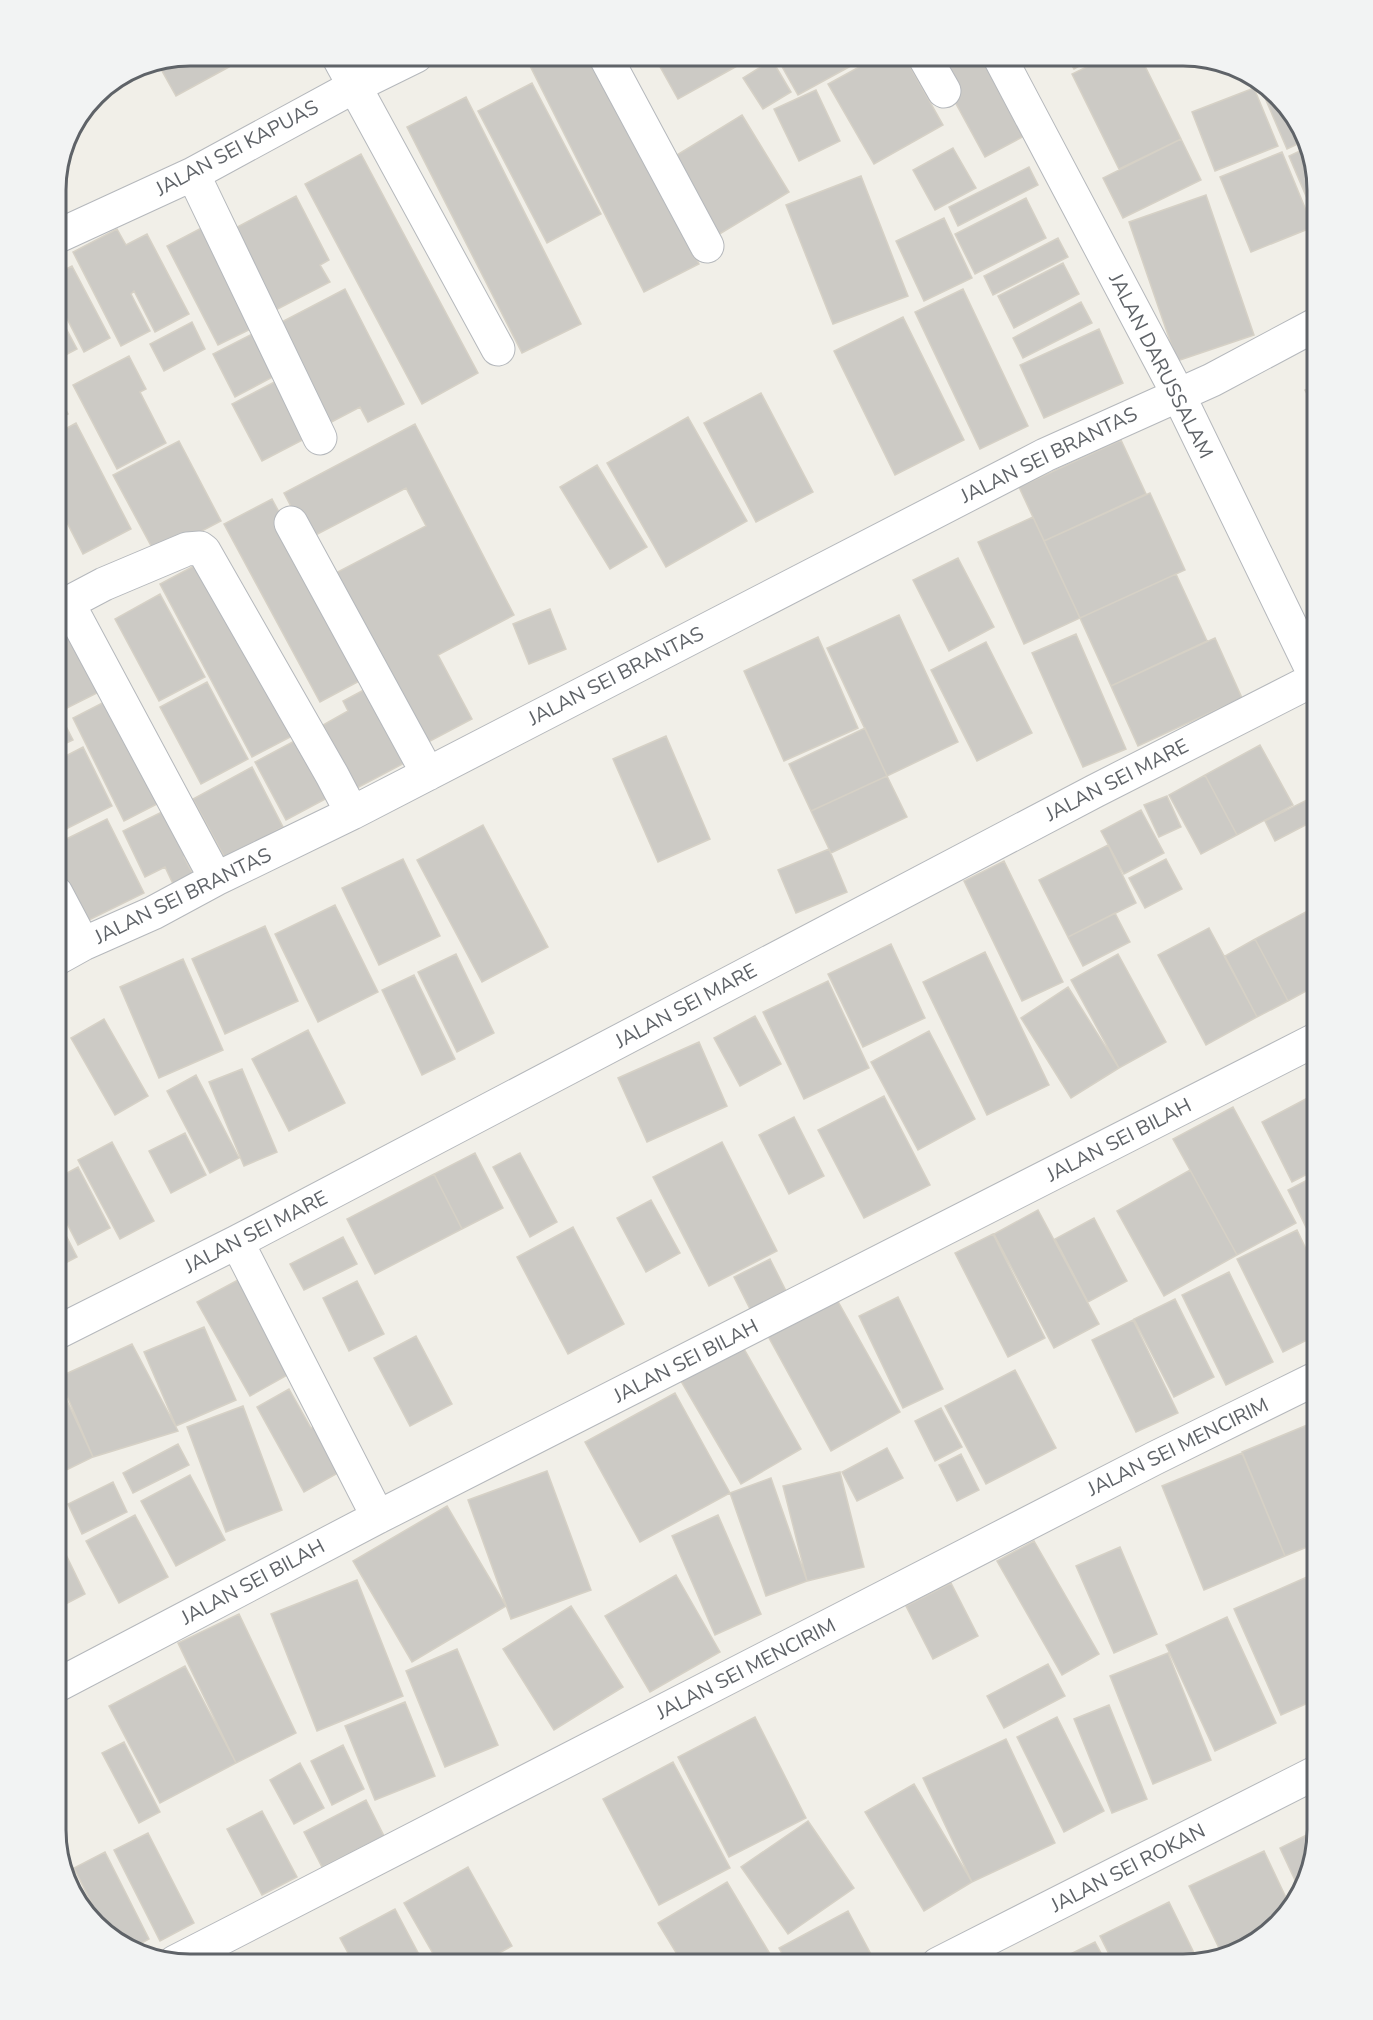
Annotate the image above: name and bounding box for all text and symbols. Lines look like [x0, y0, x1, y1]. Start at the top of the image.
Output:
street label: JALAN SEI KAPUAS [150, 94, 323, 203]
street label: JALAN DARUSSALAM [1102, 268, 1219, 463]
street label: JALAN SEI BRANTAS [955, 400, 1142, 510]
street label: JALAN SEI BRANTAS [523, 620, 708, 732]
street label: JALAN SEI MARE [1040, 732, 1193, 828]
street label: JALAN SEI BRANTAS [89, 841, 276, 951]
street label: JALAN SEI MARE [609, 957, 762, 1055]
street label: JALAN SEI BILAH [1041, 1092, 1196, 1189]
street label: JALAN SEI MARE [179, 1184, 332, 1280]
street label: JALAN SEI BILAH [608, 1313, 763, 1410]
street label: JALAN SEI MENCIRIM [1082, 1391, 1273, 1503]
street label: JALAN SEI BILAH [176, 1533, 330, 1632]
street label: JALAN SEI MENCIRIM [651, 1612, 840, 1726]
street label: JALAN SEI ROKAN [1045, 1817, 1210, 1919]

